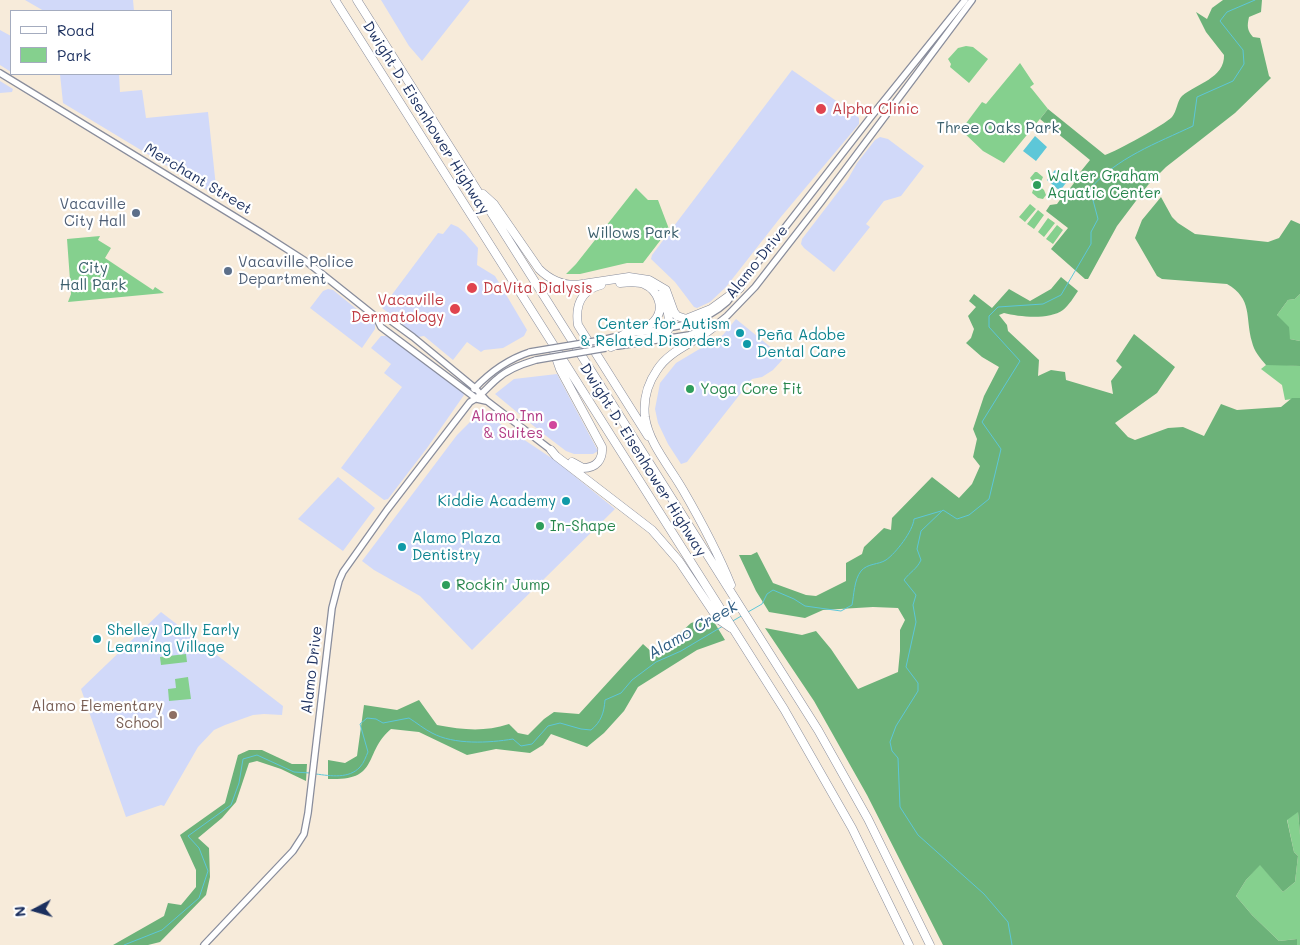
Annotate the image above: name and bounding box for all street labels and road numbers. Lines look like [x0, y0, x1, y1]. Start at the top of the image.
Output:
street label: Dwight D. Eisenhower Highway [359, 18, 493, 218]
street label: Merchant Street [141, 140, 255, 218]
street label: Alamo Drive [722, 222, 792, 302]
street label: Dwight D. Eisenhower Highway [576, 360, 710, 560]
street label: Alamo Drive [298, 625, 326, 715]

